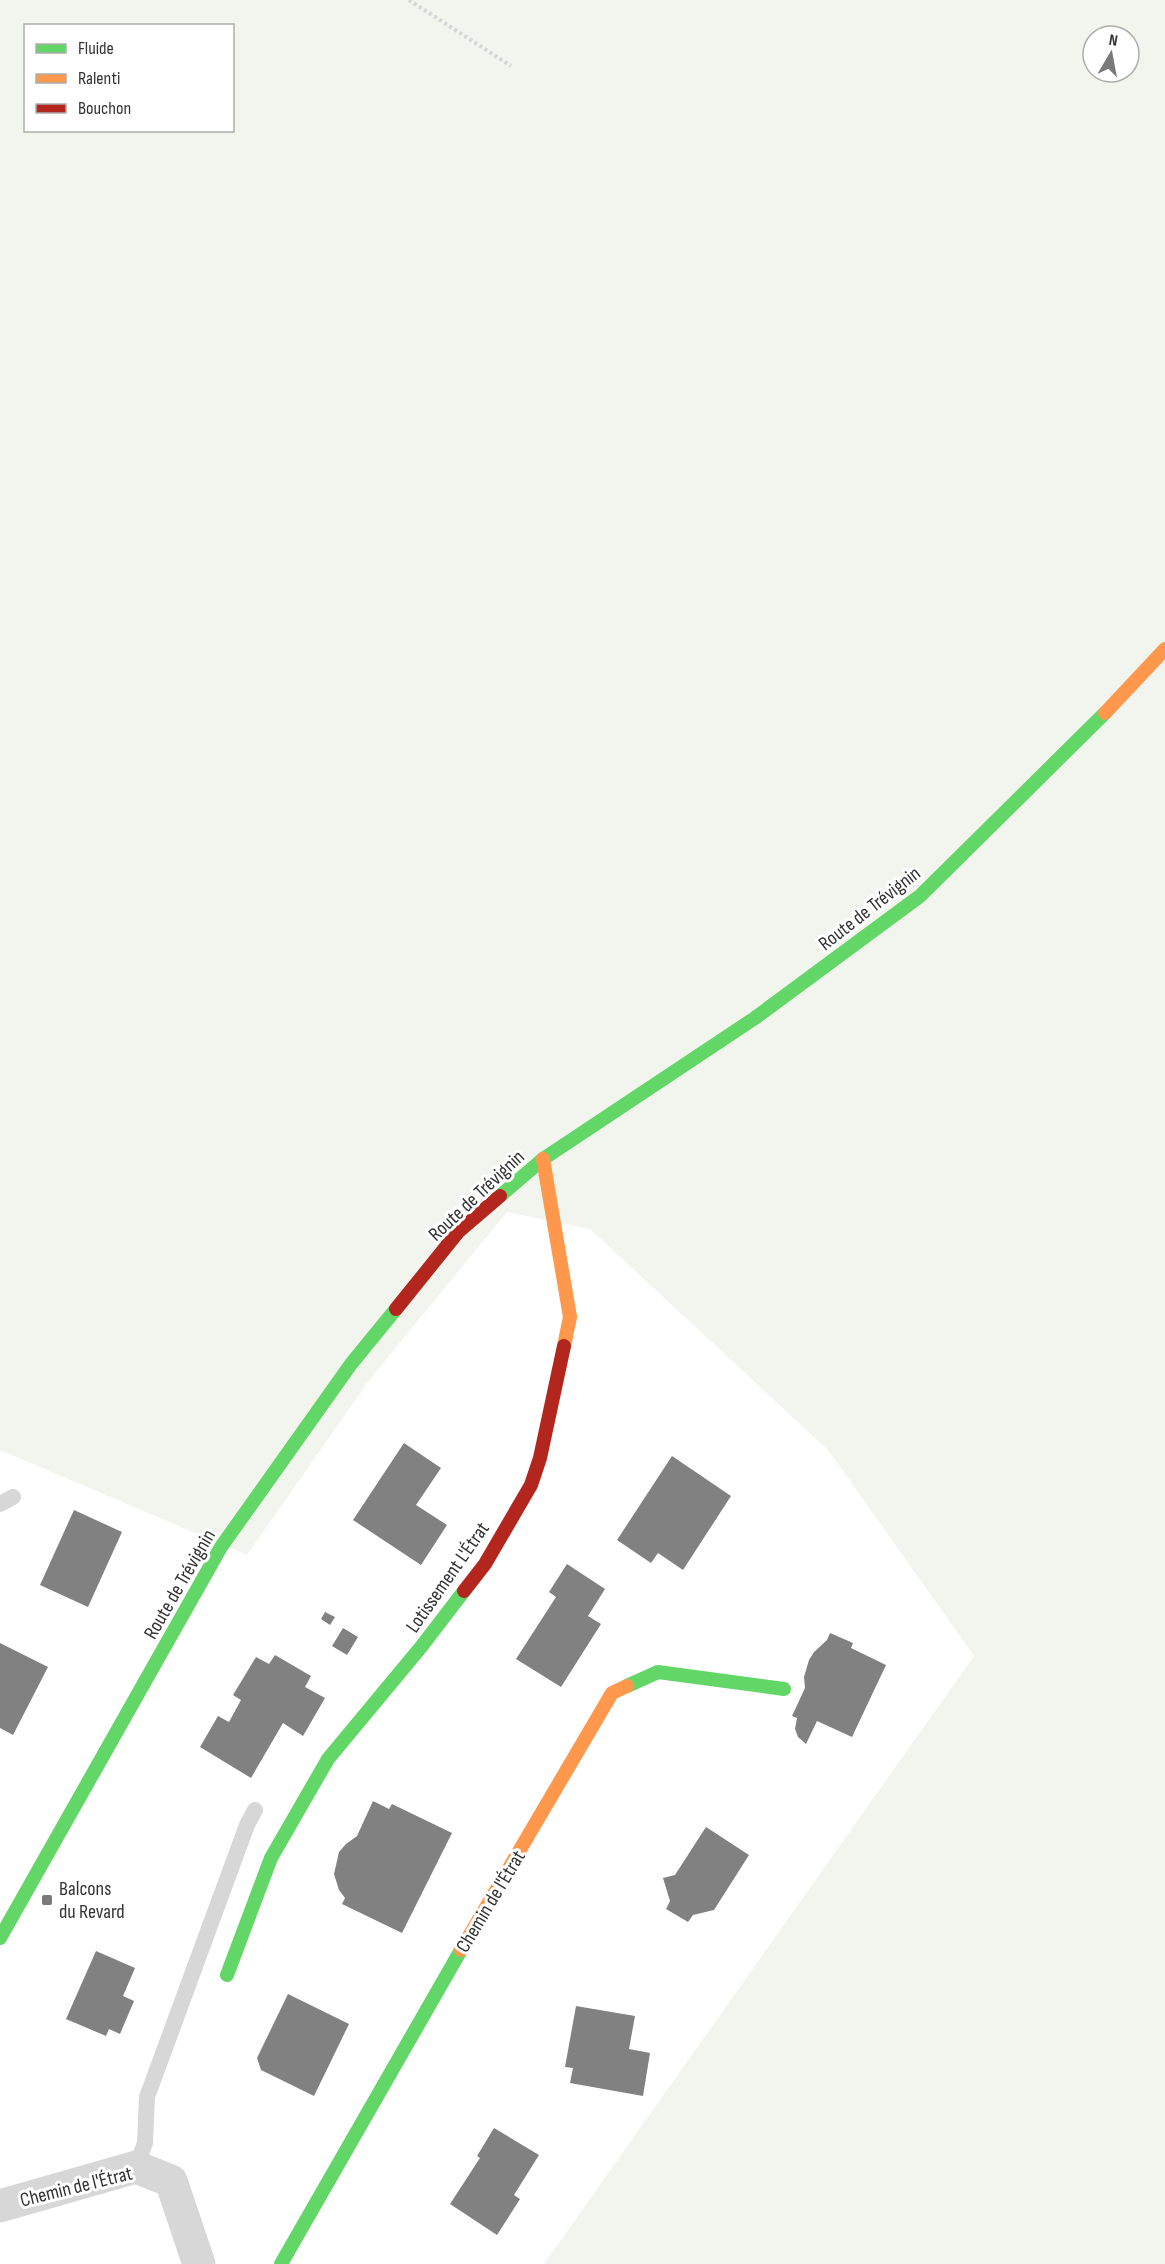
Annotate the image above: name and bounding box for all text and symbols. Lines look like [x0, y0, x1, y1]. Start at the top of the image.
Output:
legend [24, 24, 234, 132]
north arrow [1081, 24, 1141, 84]
text: N [1107, 31, 1119, 51]
text: Fluide [78, 38, 114, 59]
text: Ralenti [78, 68, 120, 89]
text: Bouchon [78, 98, 131, 119]
street label: Route de Trévignin [814, 862, 925, 956]
street label: Route de Trévignin [424, 1145, 530, 1246]
street label: Lotissement L'Étrat [401, 1518, 495, 1637]
street label: Route de Trévignin [139, 1525, 221, 1644]
street label: Chemin de l'Étrat [451, 1846, 531, 1957]
place label: Balcons du Revard [59, 1877, 125, 1924]
marker: Balcons du Revard [40, 1893, 54, 1907]
street label: Chemin de l'Étrat [18, 2161, 135, 2212]

